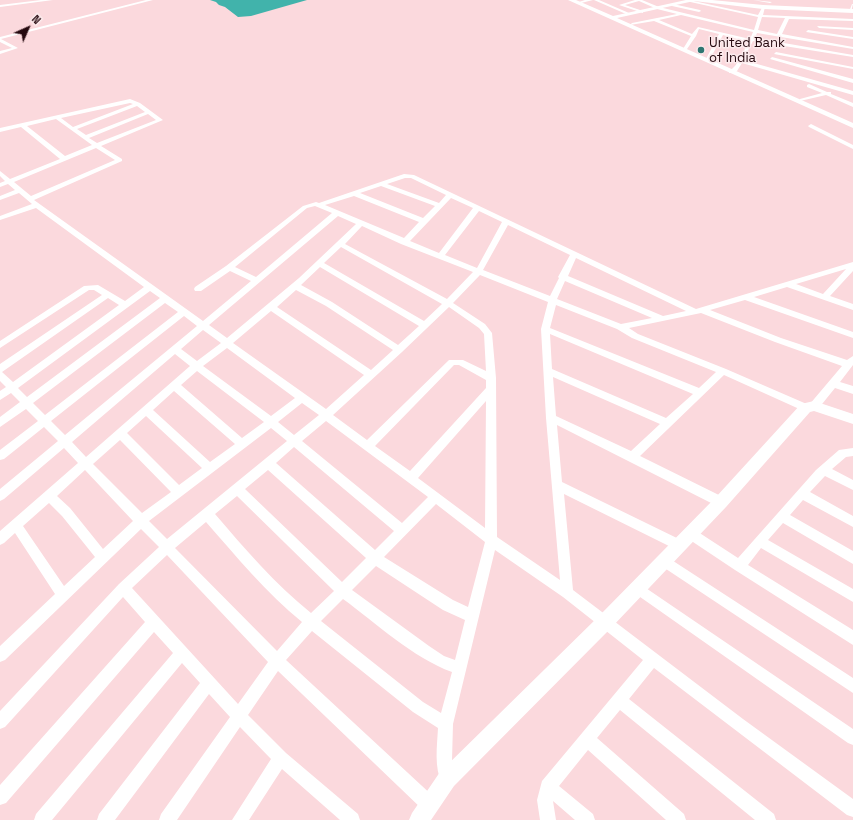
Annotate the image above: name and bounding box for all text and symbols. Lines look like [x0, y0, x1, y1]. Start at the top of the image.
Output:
north arrow [8, 8, 48, 48]
text: N [29, 12, 44, 27]
place label: United Bank of India [709, 35, 785, 66]
marker: United Bank of India [696, 45, 706, 55]

